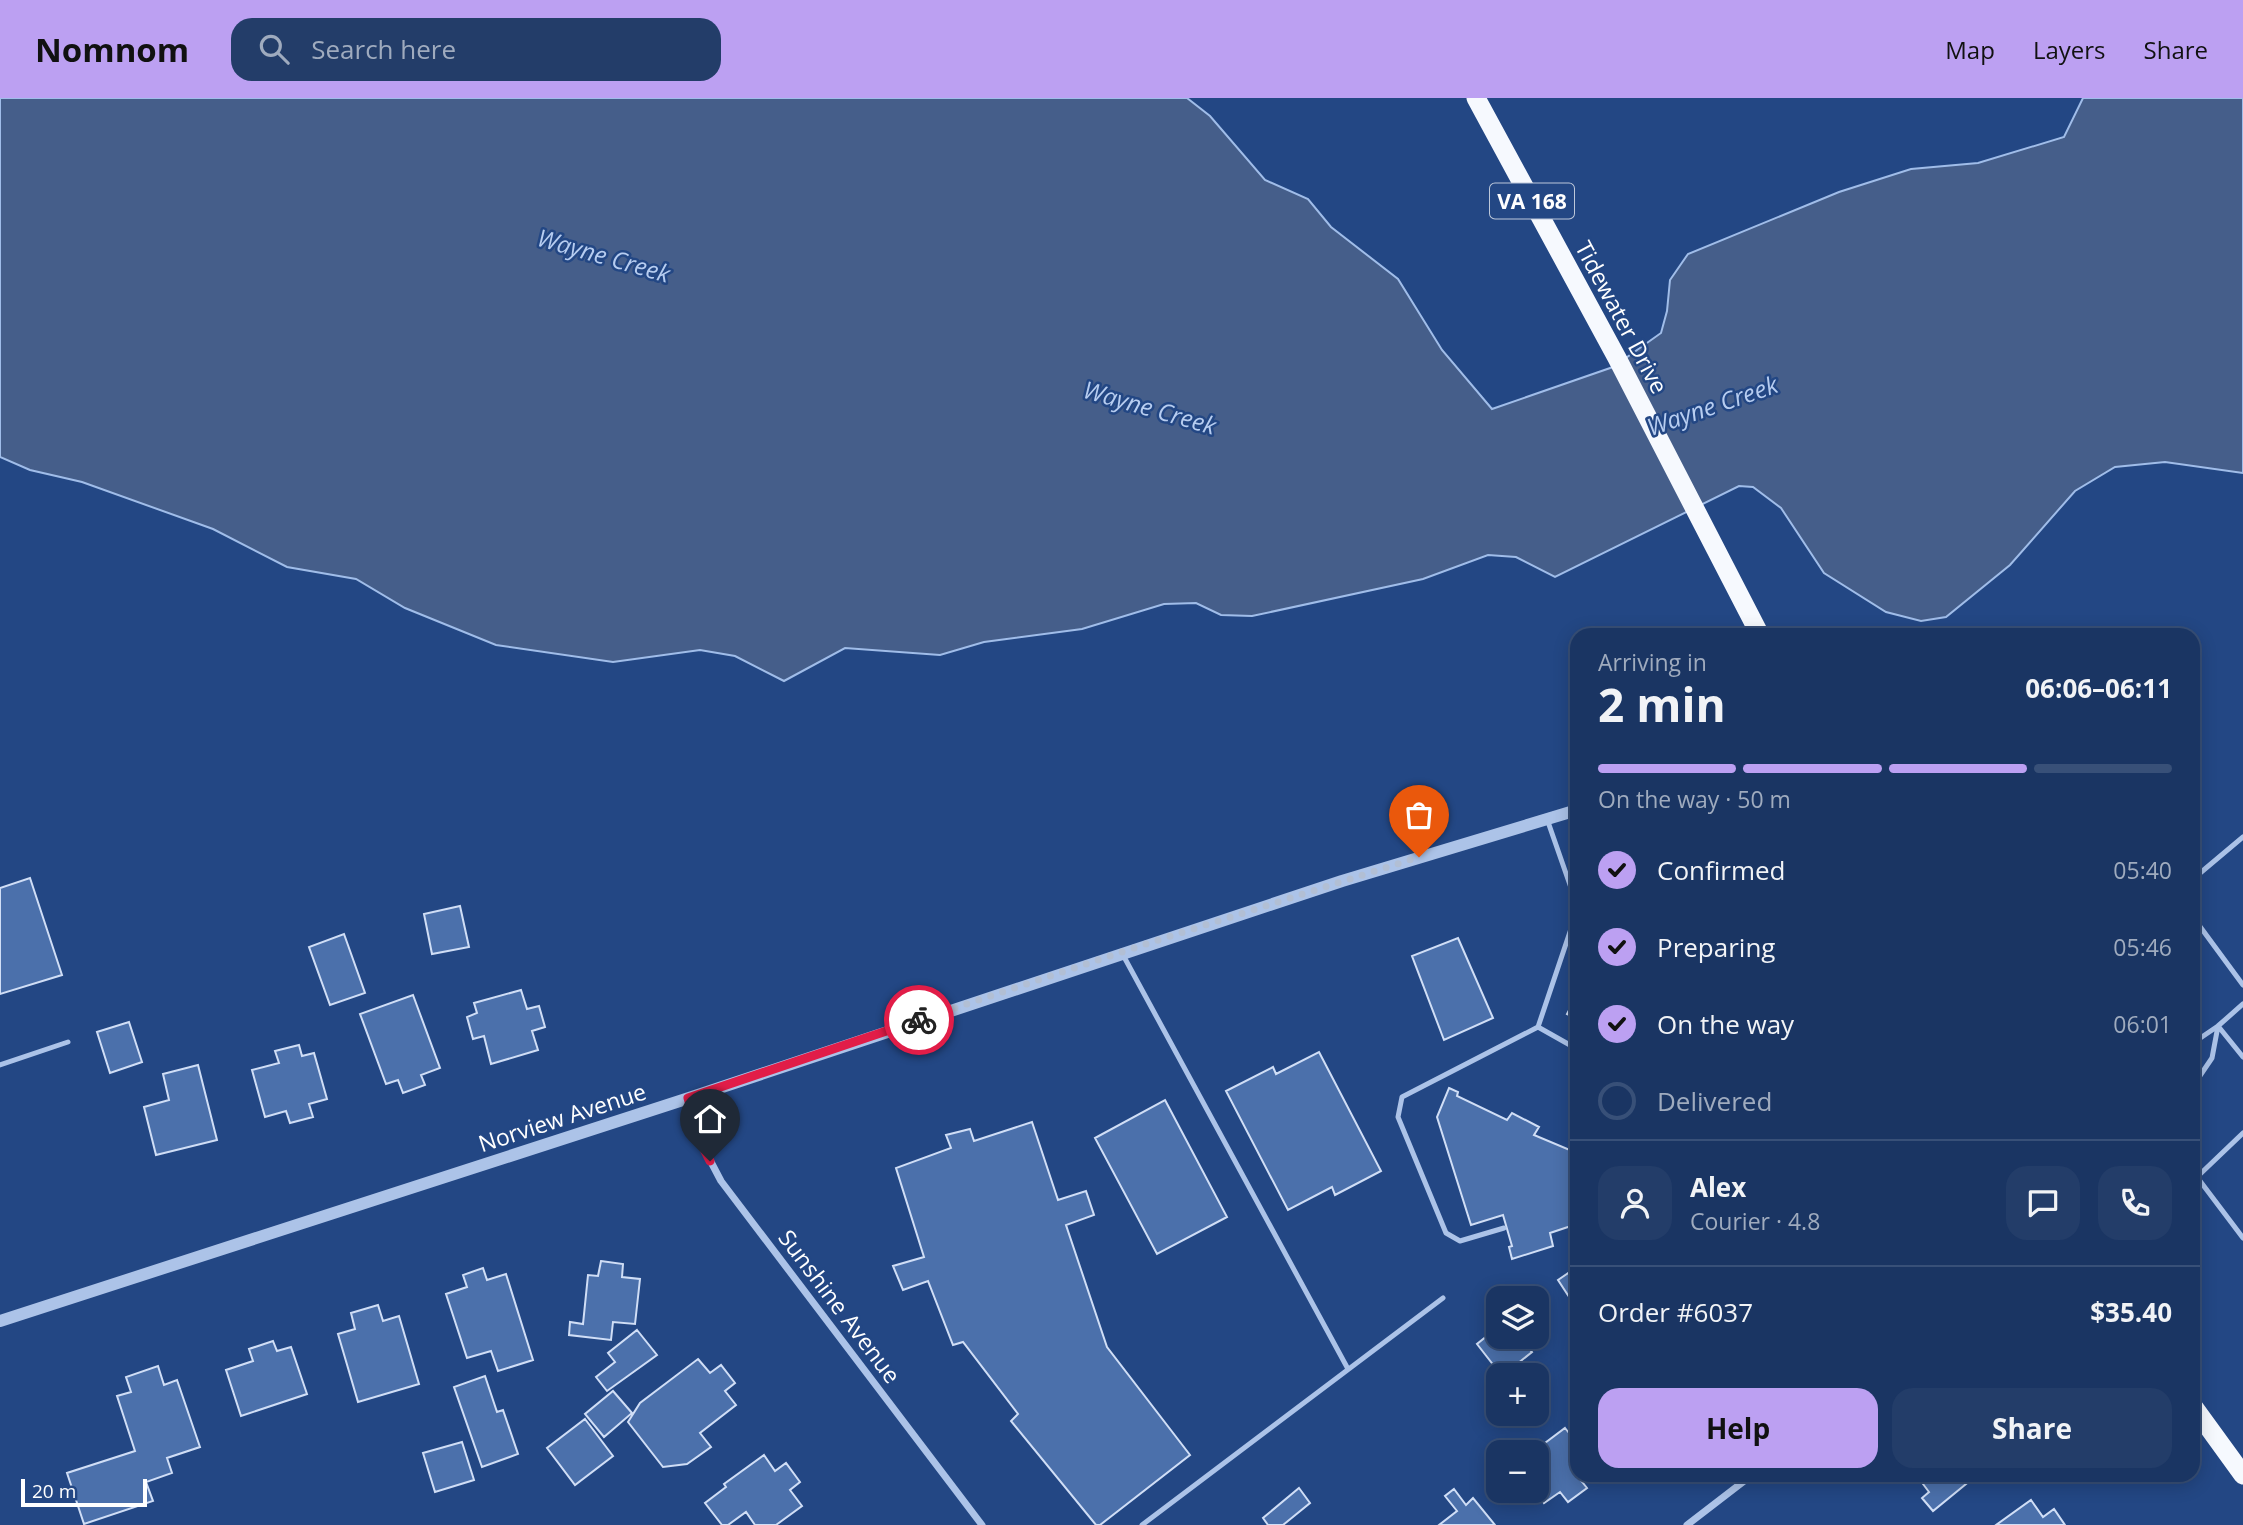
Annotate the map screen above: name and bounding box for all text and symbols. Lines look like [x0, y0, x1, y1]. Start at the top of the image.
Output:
search box [231, 18, 721, 81]
text: Nomnom [35, 27, 189, 72]
icon: search [255, 30, 293, 68]
text: Search here [311, 31, 456, 67]
text: Map [1945, 33, 1995, 66]
text: Layers [2033, 33, 2106, 66]
text: Share [2144, 33, 2208, 66]
road number: VA 168 [1490, 184, 1574, 218]
water label: Wayne Creek [534, 220, 675, 290]
street label: Tidewater Drive [1568, 235, 1676, 399]
water label: Wayne Creek [1642, 367, 1783, 443]
water label: Wayne Creek [1080, 372, 1221, 442]
text: Arriving in [1598, 646, 1707, 678]
text: 06:06–06:11 [2025, 670, 2172, 706]
text: 2 min [1598, 673, 1726, 735]
text: On the way · 50 m [1598, 783, 1791, 815]
pin [1389, 785, 1449, 857]
icon: bag [1400, 796, 1438, 834]
icon: check [1598, 851, 1636, 889]
text: Confirmed [1657, 852, 1785, 888]
text: 05:40 [2113, 854, 2172, 886]
icon: check [1598, 928, 1636, 966]
text: Preparing [1657, 929, 1775, 965]
text: 05:46 [2113, 931, 2172, 963]
courier [884, 985, 954, 1055]
icon: bike [900, 1001, 938, 1039]
icon: check [1598, 1005, 1636, 1043]
text: On the way [1657, 1006, 1794, 1042]
text: 06:01 [2113, 1008, 2172, 1040]
street label: Norview Avenue [474, 1075, 650, 1159]
text: Delivered [1657, 1083, 1772, 1119]
pin [680, 1089, 740, 1161]
icon: home [691, 1100, 729, 1138]
button: person [1598, 1166, 1672, 1240]
button: chat [2006, 1166, 2080, 1240]
button: phone [2098, 1166, 2172, 1240]
text: Alex [1690, 1169, 1746, 1205]
text: Courier · 4.8 [1690, 1205, 1820, 1237]
street label: Sunshine Avenue [772, 1223, 908, 1389]
map controls [1486, 1286, 1549, 1503]
button: layers [1486, 1286, 1549, 1349]
text: Order #6037 [1598, 1294, 1753, 1330]
text: $35.40 [2090, 1294, 2172, 1330]
button: + [1486, 1363, 1549, 1426]
button: Help [1598, 1388, 1878, 1468]
button: Share [1892, 1388, 2172, 1468]
button: − [1486, 1440, 1549, 1503]
scale bar [21, 1476, 147, 1508]
text: 20 m [32, 1478, 76, 1504]

